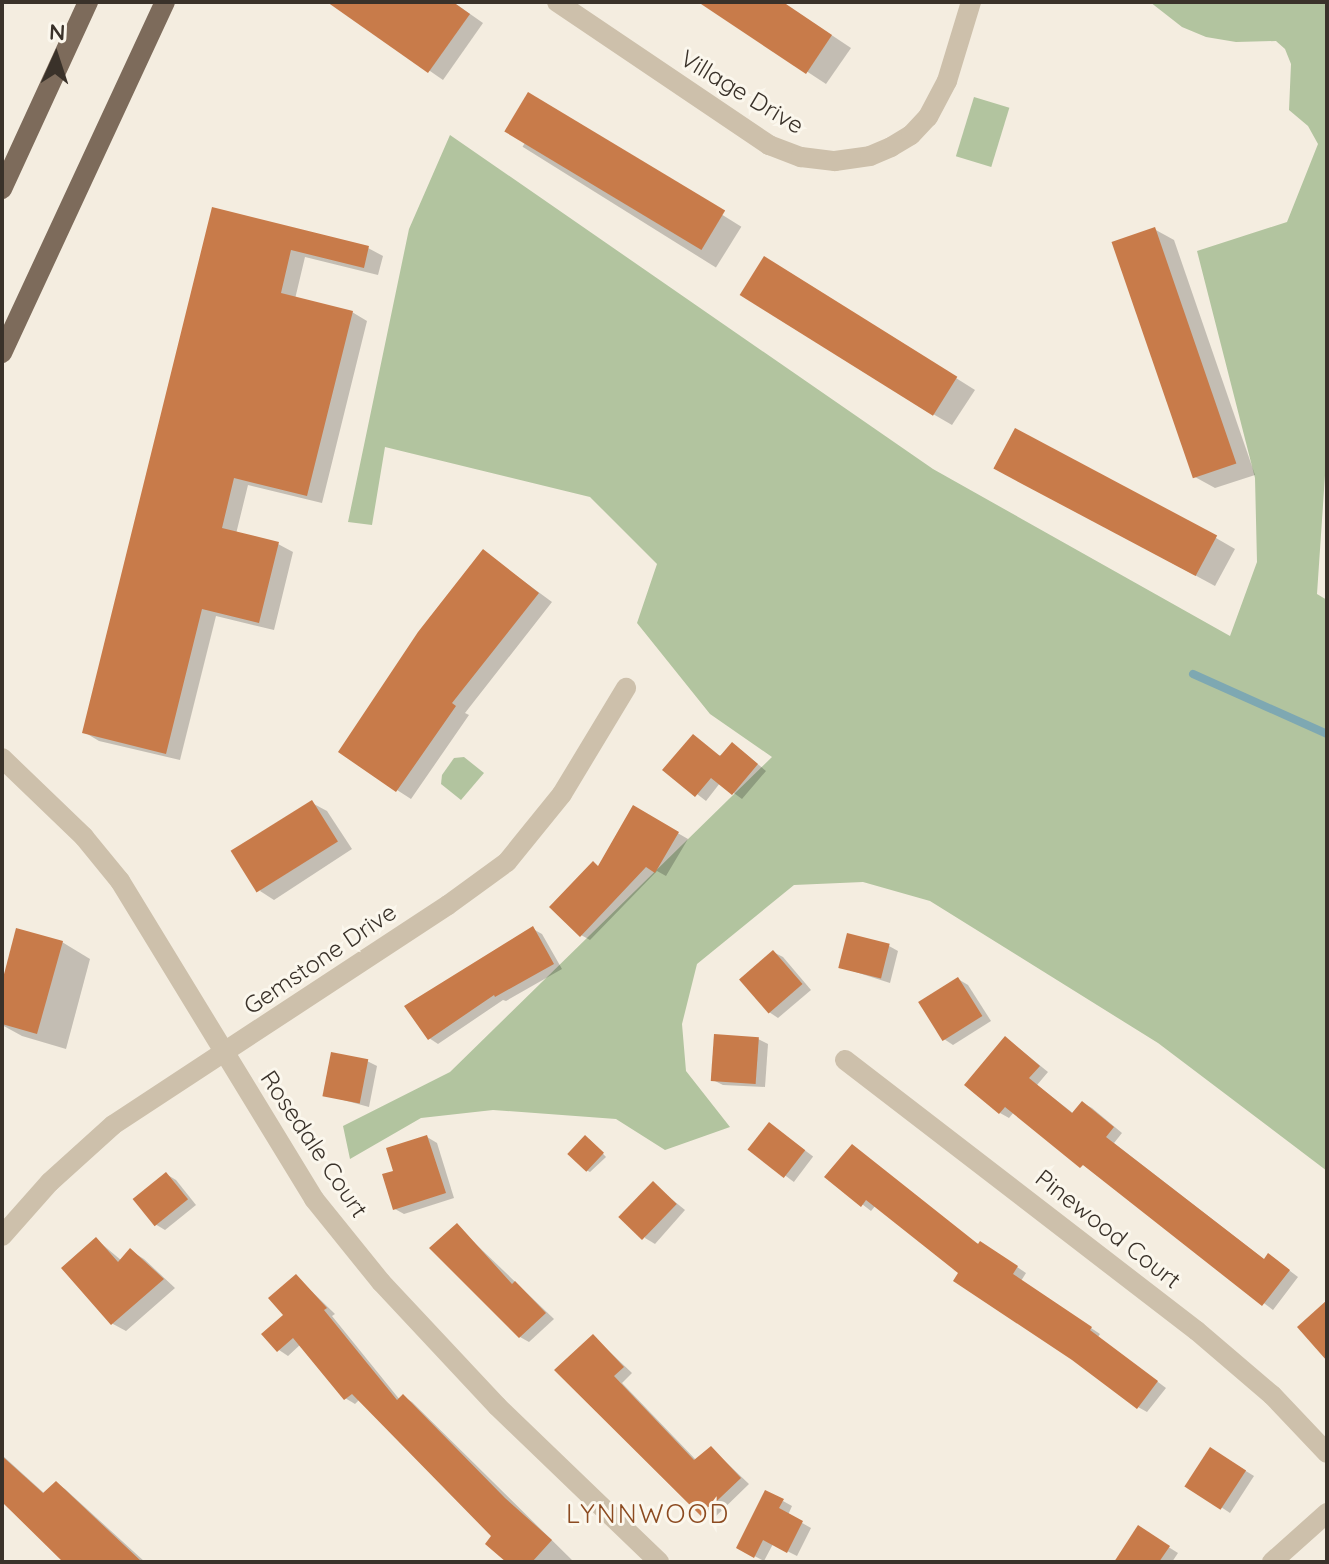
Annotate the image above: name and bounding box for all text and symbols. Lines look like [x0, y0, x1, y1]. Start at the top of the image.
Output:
north arrow [16, 16, 96, 96]
text: N [48, 18, 66, 46]
street label: Village Drive [675, 44, 809, 140]
street label: Gemstone Drive [238, 897, 402, 1021]
street label: Rosedale Court [254, 1065, 374, 1223]
street label: Pinewood Court [1030, 1163, 1186, 1295]
district label: LYNNWOOD [566, 1498, 730, 1530]

